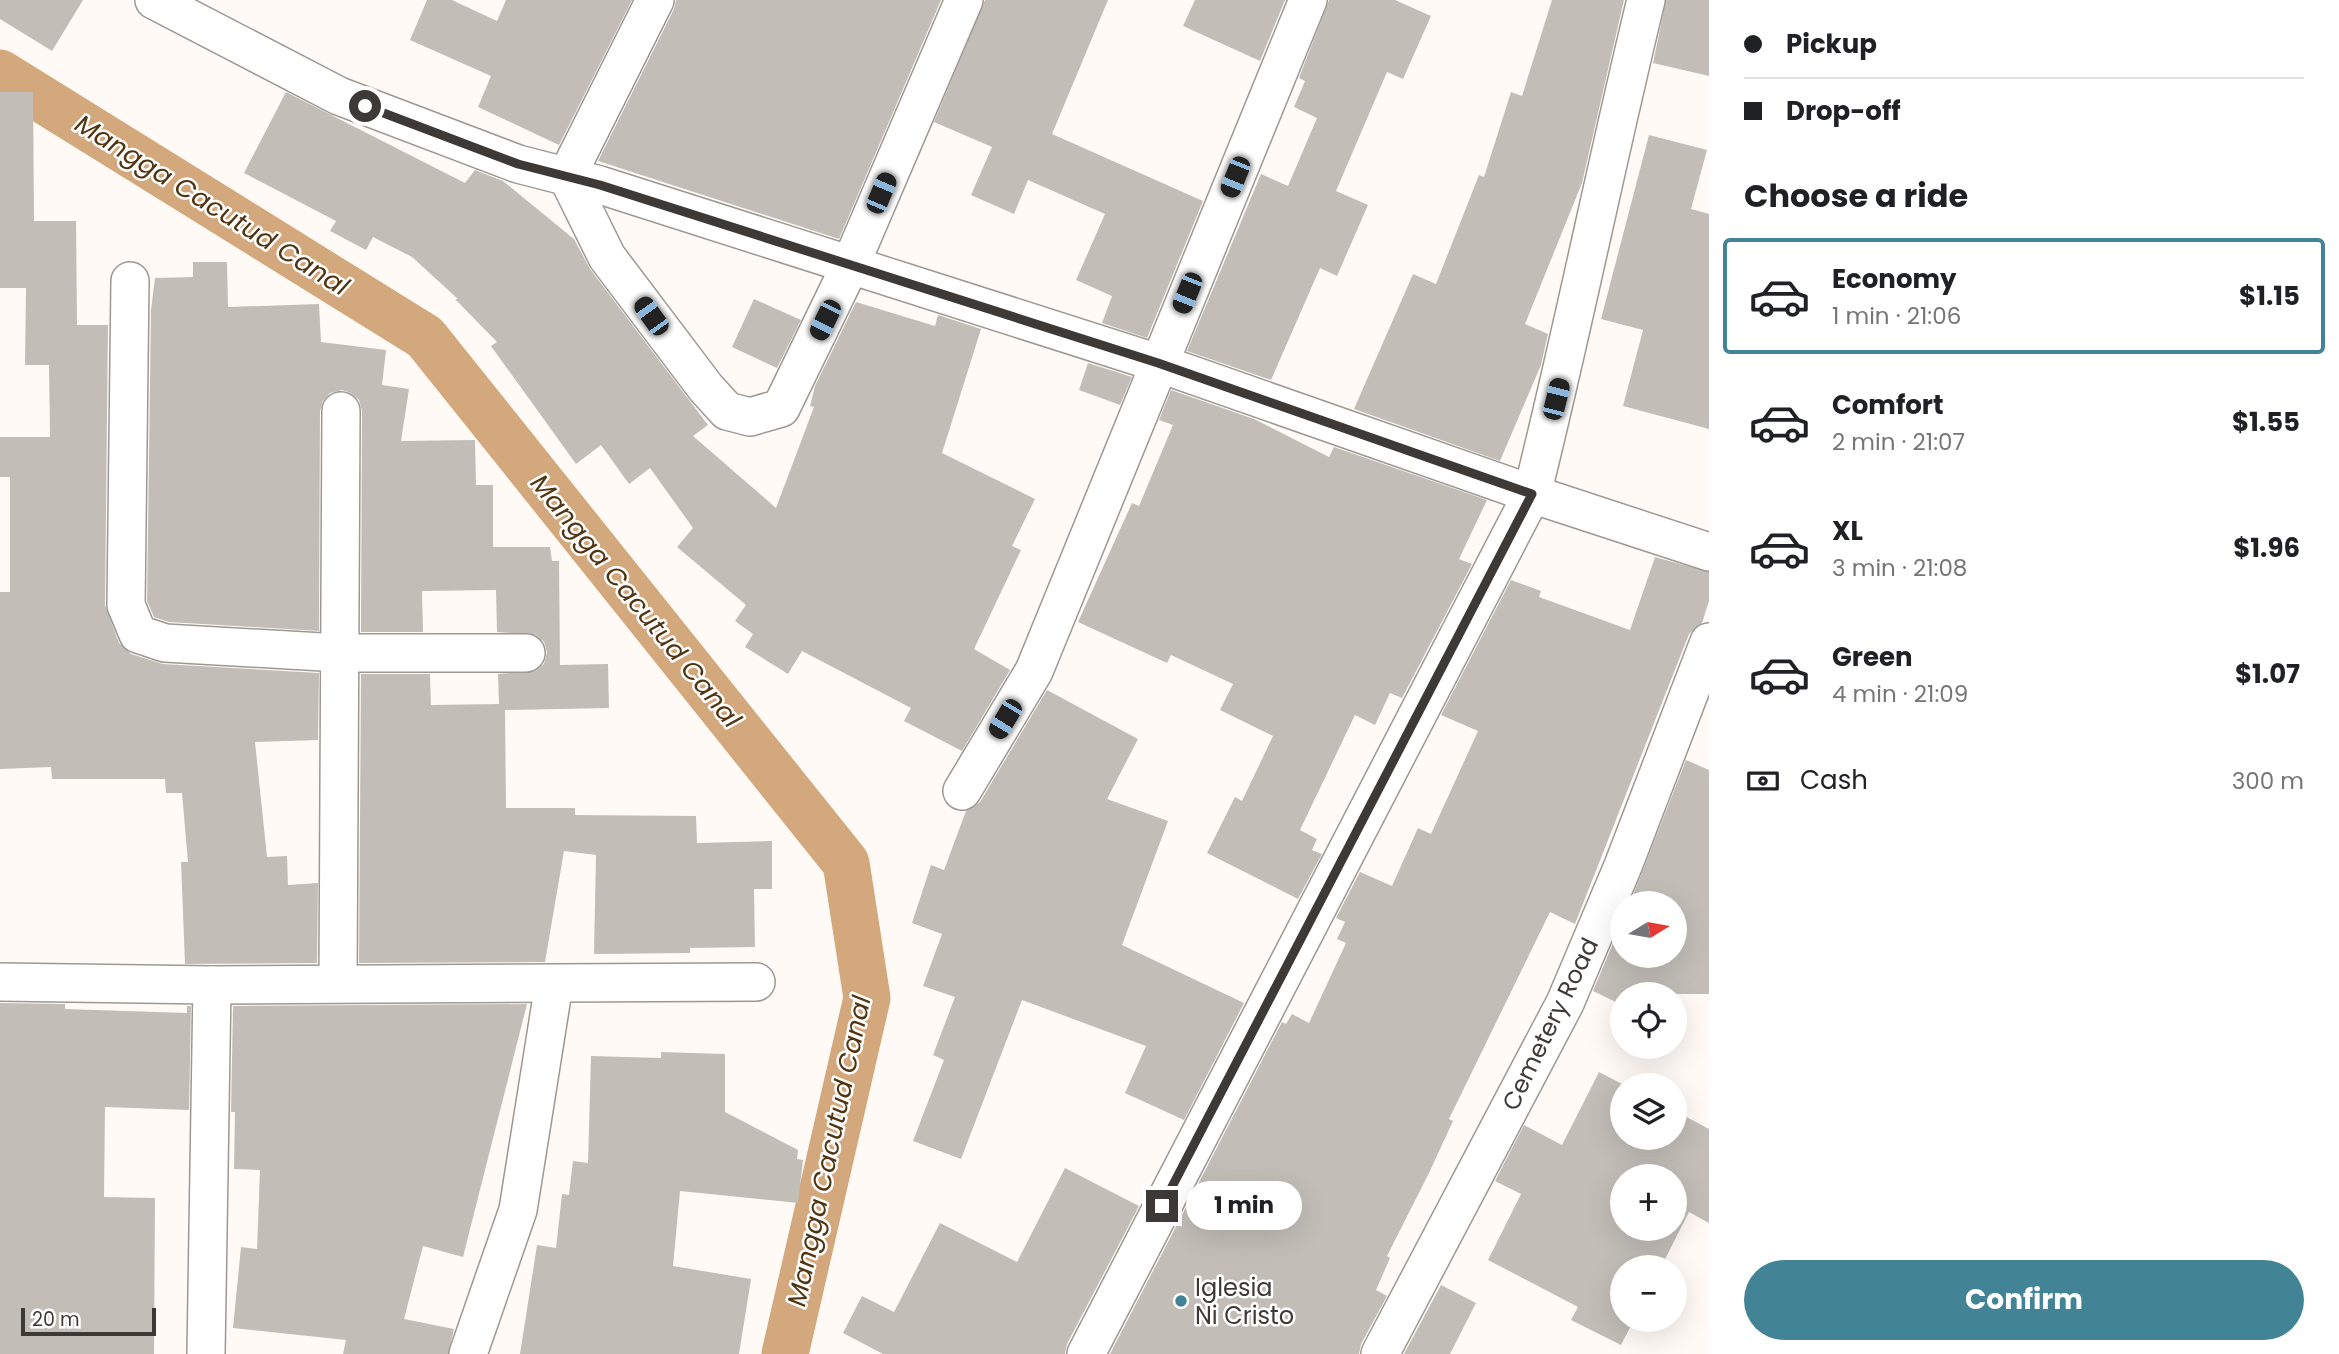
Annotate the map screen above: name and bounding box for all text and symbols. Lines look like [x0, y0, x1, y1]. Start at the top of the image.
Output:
text: Pickup [1786, 26, 1877, 62]
route start [349, 90, 381, 122]
text: Drop-off [1786, 93, 1901, 129]
water label: Mangga Cacutud Canal [68, 106, 356, 305]
car [1218, 154, 1253, 200]
car [864, 170, 899, 216]
text: Choose a ride [1744, 173, 1968, 218]
text: Economy [1832, 261, 1956, 297]
icon: car [1748, 265, 1811, 328]
car [1170, 270, 1205, 316]
text: $1.15 [2239, 278, 2300, 314]
car [631, 293, 672, 339]
car [807, 297, 844, 343]
text: 1 min · 21:06 [1832, 300, 1961, 332]
car [1541, 376, 1572, 422]
text: Comfort [1832, 387, 1944, 423]
icon: car [1748, 391, 1811, 454]
text: $1.55 [2232, 404, 2300, 440]
text: 2 min · 21:07 [1832, 426, 1965, 458]
water label: Mangga Cacutud Canal [522, 467, 750, 736]
text: XL [1832, 513, 1863, 549]
icon: car [1748, 517, 1811, 580]
text: $1.96 [2233, 530, 2300, 566]
text: 3 min · 21:08 [1832, 552, 1967, 584]
text: Green [1832, 639, 1913, 675]
icon: car [1748, 643, 1811, 706]
text: $1.07 [2235, 656, 2300, 692]
text: 4 min · 21:09 [1832, 678, 1968, 710]
car [986, 696, 1025, 742]
icon: cash [1744, 762, 1782, 800]
text: Cash [1800, 762, 1868, 798]
text: 300 m [2232, 765, 2304, 797]
north arrow [1610, 891, 1687, 968]
map controls [1610, 891, 1687, 1332]
street label: Cemetery Road [1494, 932, 1606, 1116]
button: locate [1610, 982, 1687, 1059]
water label: Mangga Cacutud Canal [778, 992, 880, 1310]
button: layers [1610, 1073, 1687, 1150]
button: + [1610, 1164, 1687, 1241]
callout: 1 min [1186, 1182, 1302, 1230]
text: 1 min [1214, 1189, 1274, 1221]
route end [1146, 1190, 1178, 1222]
button: − [1610, 1255, 1687, 1332]
button: Confirm [1744, 1260, 2304, 1340]
place label: Iglesia Ni Cristo [1195, 1271, 1294, 1332]
marker: Iglesia Ni Cristo [1173, 1293, 1189, 1309]
scale bar [21, 1305, 156, 1337]
text: 20 m [32, 1306, 80, 1333]

